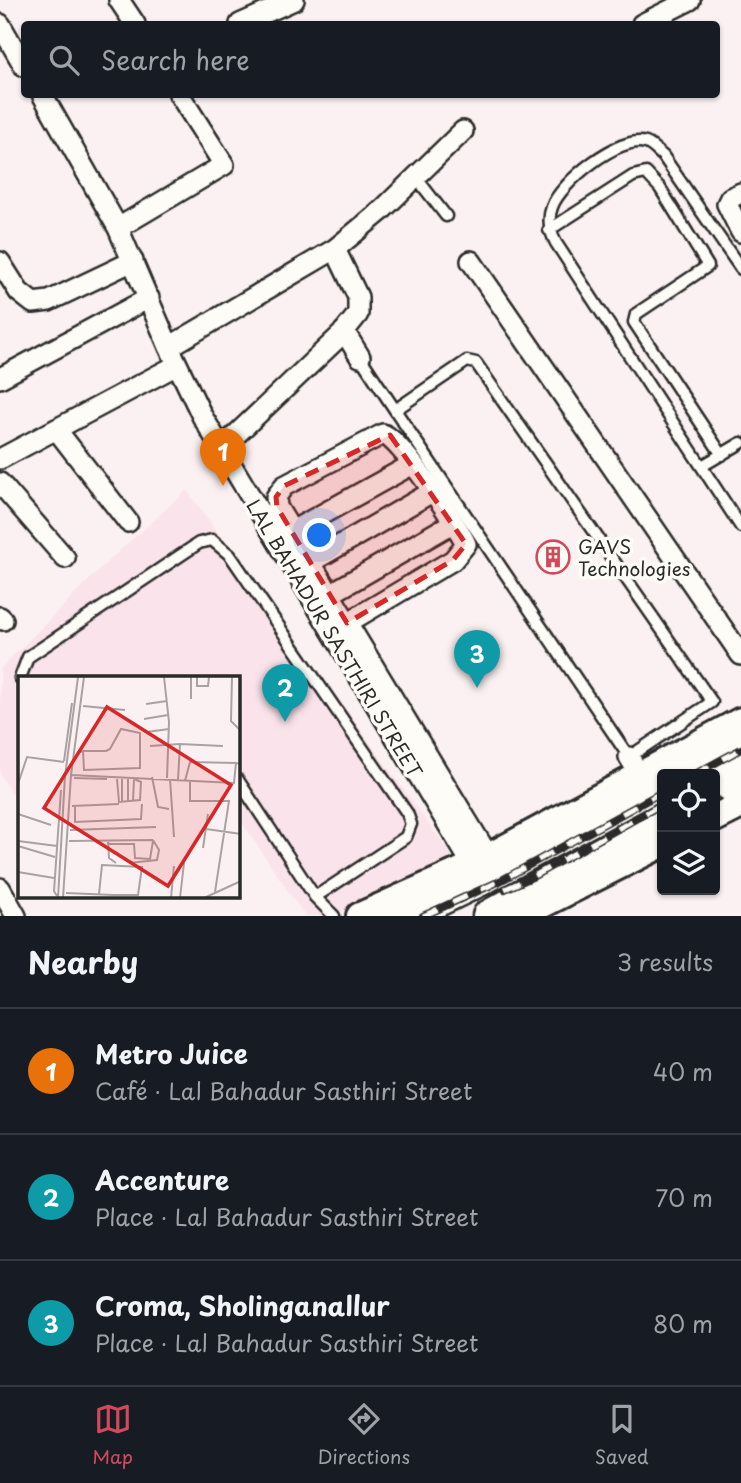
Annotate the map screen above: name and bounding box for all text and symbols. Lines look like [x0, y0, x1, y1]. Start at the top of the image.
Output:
search box [21, 21, 720, 98]
text: Search here [101, 40, 250, 79]
icon: search [45, 41, 83, 79]
pin: 1 [200, 428, 246, 486]
street label: LAL BAHADUR SASTHIRI STREET [240, 493, 430, 783]
your location [302, 518, 336, 552]
place label: GAVS Technologies [578, 532, 690, 582]
building icon: GAVS Technologies [534, 538, 572, 576]
pin: 3 [454, 630, 500, 688]
pin: 2 [262, 664, 308, 722]
inset map [18, 676, 240, 898]
map controls [657, 769, 720, 895]
button: locate [657, 769, 720, 832]
button: layers [657, 832, 720, 895]
text: Nearby [28, 939, 138, 984]
text: 3 results [617, 944, 713, 979]
text: Metro Juice [95, 1034, 248, 1073]
text: 1 [46, 1054, 57, 1089]
text: 40 m [653, 1054, 713, 1089]
text: Café · Lal Bahadur Sasthiri Street [95, 1073, 472, 1108]
text: Accenture [95, 1160, 229, 1199]
text: 2 [43, 1180, 59, 1215]
text: 70 m [655, 1180, 713, 1215]
text: Place · Lal Bahadur Sasthiri Street [95, 1199, 478, 1234]
text: Croma, Sholinganallur [95, 1286, 390, 1325]
text: 3 [43, 1306, 59, 1341]
text: 80 m [653, 1306, 713, 1341]
text: Place · Lal Bahadur Sasthiri Street [95, 1325, 478, 1360]
tab: Map [92, 1400, 133, 1470]
tab: Directions [318, 1400, 410, 1470]
tab: Saved [595, 1400, 649, 1470]

